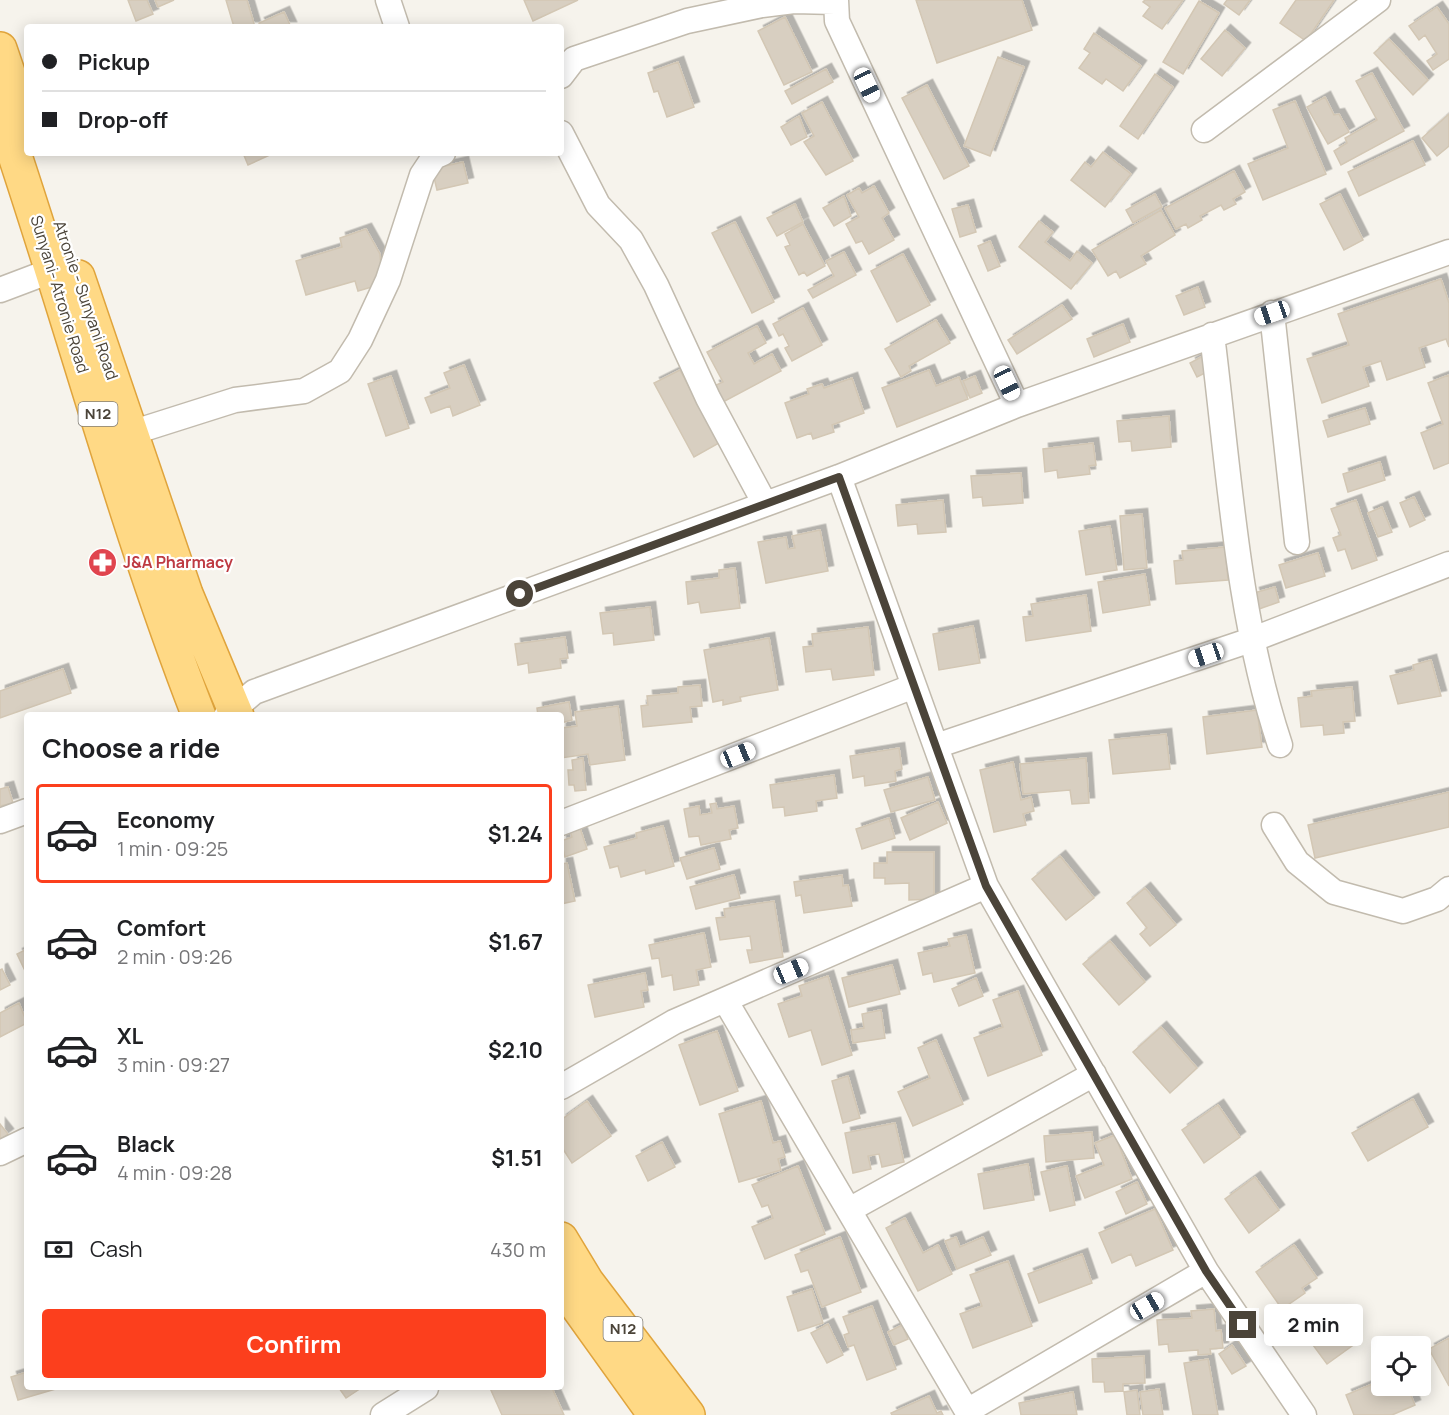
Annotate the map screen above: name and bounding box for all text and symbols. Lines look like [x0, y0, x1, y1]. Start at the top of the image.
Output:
text: Pickup [78, 47, 150, 77]
car [851, 65, 883, 105]
text: Drop-off [78, 105, 168, 135]
street label: Sunyani- Atronie Road [26, 212, 94, 376]
street label: Atronie - Sunyani Road [48, 217, 124, 383]
car [1252, 299, 1292, 327]
car [991, 363, 1023, 403]
road number: N12 [78, 402, 118, 426]
pharmacy icon: J&A Pharmacy [86, 546, 118, 578]
place label: J&A Pharmacy [123, 551, 233, 573]
route start [506, 580, 533, 607]
car [1186, 641, 1226, 669]
text: Choose a ride [42, 729, 220, 766]
car [718, 740, 758, 770]
text: Economy [117, 805, 215, 835]
icon: car [45, 807, 99, 861]
text: $1.24 [488, 819, 543, 849]
text: 1 min · 09:25 [117, 835, 228, 862]
text: Comfort [117, 913, 206, 943]
icon: car [45, 915, 99, 969]
text: $1.67 [488, 927, 543, 957]
text: 2 min · 09:26 [117, 943, 233, 970]
car [771, 956, 811, 986]
text: XL [117, 1021, 143, 1051]
icon: car [45, 1023, 99, 1077]
text: $2.10 [488, 1035, 543, 1065]
text: 3 min · 09:27 [117, 1051, 230, 1078]
text: Black [117, 1129, 174, 1159]
icon: car [45, 1131, 99, 1185]
text: $1.51 [491, 1143, 543, 1173]
text: 4 min · 09:28 [117, 1159, 232, 1186]
icon: cash [42, 1233, 75, 1266]
text: Cash [90, 1234, 143, 1264]
text: 430 m [490, 1236, 546, 1263]
car [1127, 1289, 1167, 1323]
callout: 2 min [1264, 1304, 1363, 1346]
button: Confirm [42, 1309, 546, 1378]
route end [1229, 1311, 1256, 1338]
text: 2 min [1287, 1311, 1340, 1338]
road number: N12 [604, 1317, 642, 1341]
map controls [1371, 1336, 1431, 1396]
button: locate [1371, 1336, 1431, 1396]

